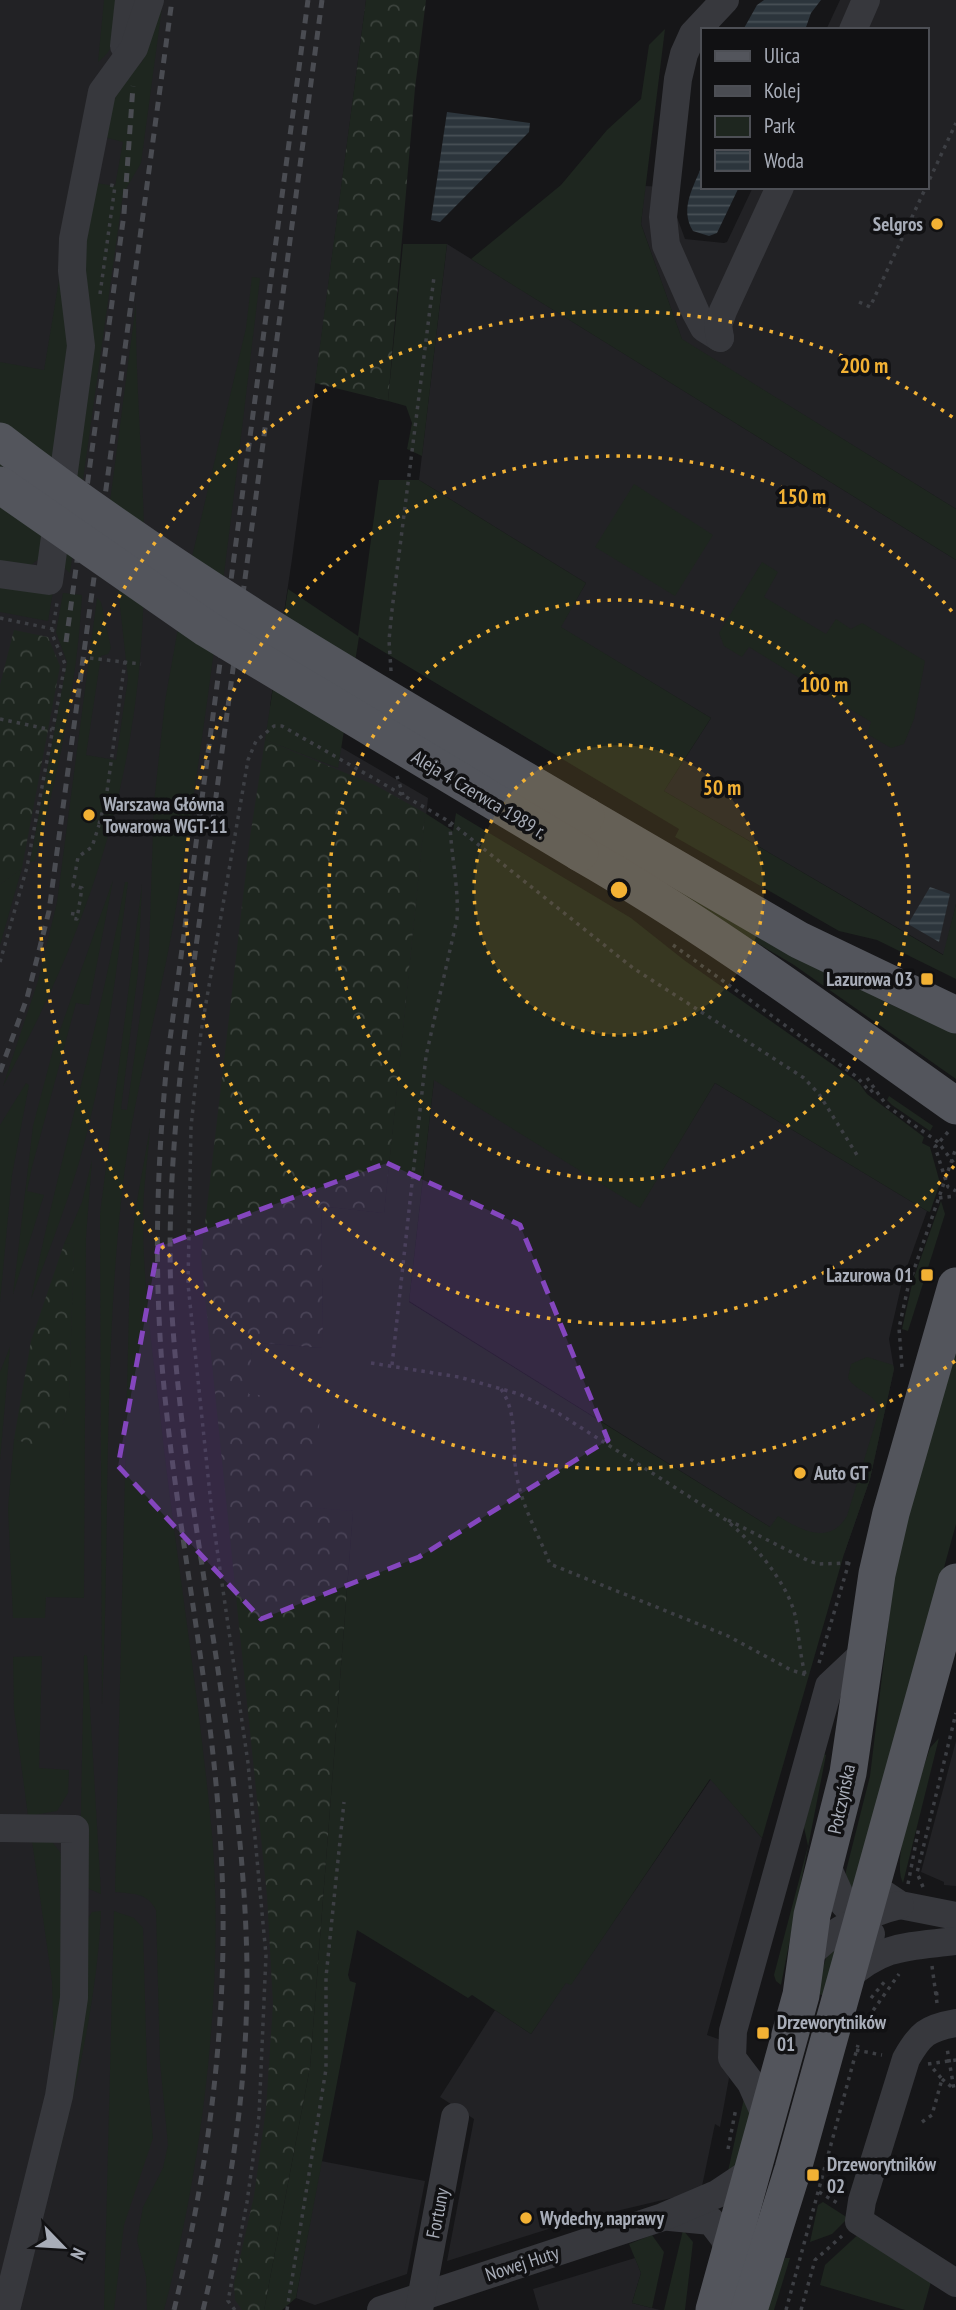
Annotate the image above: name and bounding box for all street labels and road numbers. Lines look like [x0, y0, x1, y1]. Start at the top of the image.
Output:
street label: Aleja 4 Czerwca 1989 r. [407, 744, 551, 844]
street label: Połczyńska [822, 1762, 860, 1836]
street label: Fortuny [420, 2185, 454, 2240]
street label: Nowej Huty [482, 2240, 563, 2286]

